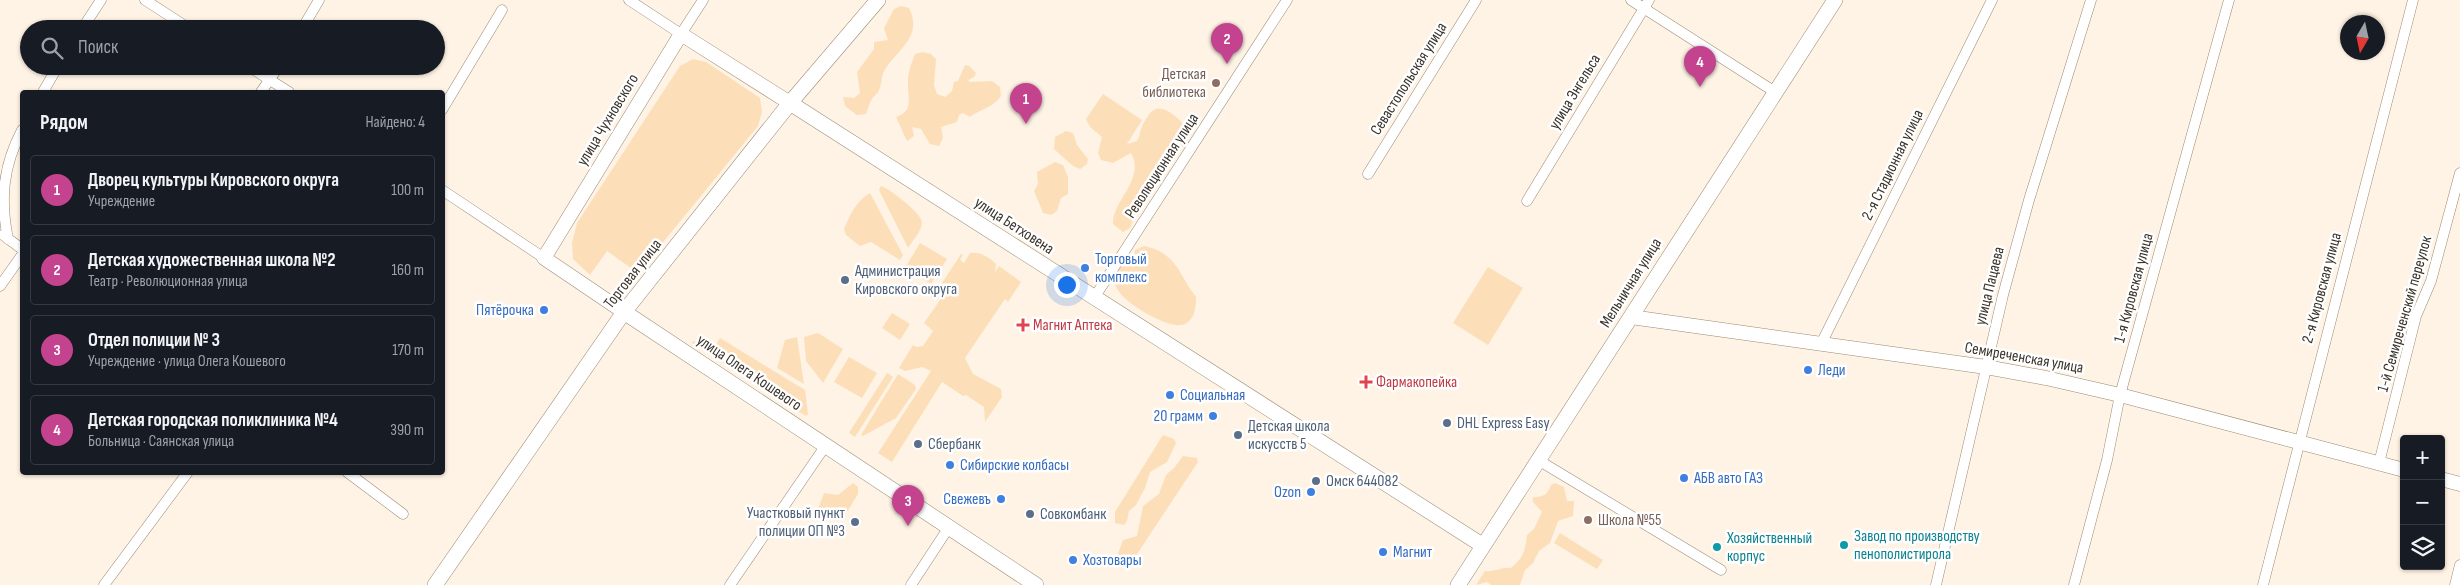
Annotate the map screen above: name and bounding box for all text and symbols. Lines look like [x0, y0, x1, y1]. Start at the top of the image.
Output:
north arrow [2340, 15, 2385, 60]
street label: Севастопольская улица [1367, 19, 1451, 139]
search box [20, 20, 445, 75]
pin: 2 [1211, 23, 1243, 64]
icon: search [38, 34, 66, 62]
text: Поиск [78, 36, 118, 59]
pin: 4 [1684, 46, 1716, 87]
street label: улица Энгельса [1545, 51, 1605, 133]
place label: Детская библиотека [1142, 65, 1206, 102]
street label: улица Чухновского [573, 71, 643, 169]
marker: Детская библиотека [1210, 77, 1222, 89]
pin: 1 [1010, 83, 1042, 124]
street label: 2-я Стадионная улица [1858, 107, 1928, 223]
text: Рядом [40, 110, 88, 135]
street label: Революционная улица [1121, 110, 1203, 222]
text: Найдено: 4 [365, 113, 425, 132]
text: Дворец культуры Кировского округа [88, 169, 339, 192]
text: 1 [54, 181, 60, 200]
text: 100 m [391, 181, 424, 200]
text: Учреждение [88, 192, 155, 211]
street label: улица Бетховена [971, 193, 1057, 259]
street label: 1-я Кировская улица [2110, 231, 2158, 345]
street label: 2-я Кировская улица [2298, 231, 2346, 345]
street label: 1-й Семиреченский переулок [2374, 233, 2437, 394]
street label: Торговая улица [600, 235, 666, 313]
street label: Мельничная улица [1596, 235, 1666, 331]
street label: улица Пацаева [1971, 245, 2009, 327]
text: Детская художественная школа №2 [88, 249, 336, 272]
place label: Торговый комплекс [1095, 250, 1147, 287]
text: 2 [53, 261, 61, 280]
text: 160 m [391, 261, 424, 280]
place label: Администрация Кировского округа [854, 262, 957, 299]
marker: Торговый комплекс [1079, 262, 1091, 274]
text: Театр · Революционная улица [88, 272, 248, 291]
your location [1054, 272, 1080, 298]
marker: Администрация Кировского округа [839, 274, 851, 286]
place label: Пятёрочка [476, 301, 534, 320]
marker: Пятёрочка [538, 304, 550, 316]
place label: Магнит Аптека [1033, 316, 1112, 335]
marker: Магнит Аптека [1017, 319, 1029, 331]
text: Отдел полиции № 3 [88, 329, 220, 352]
street label: улица Олега Кошевого [693, 331, 805, 415]
street label: Семиреченская улица [1963, 338, 2085, 378]
text: 3 [53, 341, 61, 360]
text: 170 m [392, 341, 424, 360]
text: Учреждение · улица Олега Кошевого [88, 352, 286, 371]
place label: Леди [1818, 361, 1846, 380]
marker: Леди [1802, 364, 1814, 376]
place label: Фармакопейка [1376, 373, 1457, 392]
marker: Фармакопейка [1360, 376, 1372, 388]
place label: Социальная [1180, 386, 1245, 405]
marker: Социальная [1164, 389, 1176, 401]
place label: 20 грамм [1154, 407, 1203, 426]
text: Детская городская поликлиника №4 [88, 409, 338, 432]
marker: 20 грамм [1207, 410, 1219, 422]
place label: DHL Express Easy [1457, 414, 1550, 433]
place label: Детская школа искусств 5 [1248, 417, 1330, 454]
marker: DHL Express Easy [1441, 417, 1453, 429]
text: 4 [53, 421, 61, 440]
text: 390 m [390, 421, 424, 440]
marker: Детская школа искусств 5 [1232, 429, 1244, 441]
text: Больница · Саянская улица [88, 432, 234, 451]
place label: Сбербанк [928, 435, 982, 454]
map controls [2400, 435, 2445, 570]
button: + [2400, 435, 2445, 480]
marker: Сбербанк [912, 438, 924, 450]
place label: Сибирские колбасы [960, 456, 1069, 475]
marker: Сибирские колбасы [944, 459, 956, 471]
place label: АБВ авто ГАЗ [1693, 469, 1763, 488]
place label: Омск 644082 [1326, 472, 1398, 491]
marker: АБВ авто ГАЗ [1678, 472, 1690, 484]
marker: Омск 644082 [1310, 475, 1322, 487]
button: − [2400, 480, 2445, 525]
place label: Ozon [1274, 483, 1301, 502]
pin: 3 [892, 485, 924, 526]
marker: Ozon [1305, 486, 1317, 498]
place label: Свежевъ [943, 490, 991, 509]
marker: Свежевъ [995, 493, 1007, 505]
place label: Участковый пункт полиции ОП №3 [747, 504, 846, 541]
place label: Совкомбанк [1040, 505, 1107, 524]
marker: Совкомбанк [1024, 508, 1036, 520]
place label: Школа №55 [1598, 511, 1661, 530]
marker: Школа №55 [1582, 514, 1594, 526]
marker: Участковый пункт полиции ОП №3 [849, 516, 861, 528]
button: layers [2400, 525, 2445, 570]
place label: Завод по производству пенополистирола [1854, 527, 1980, 564]
place label: Хозяйственный корпус [1726, 529, 1812, 566]
marker: Завод по производству пенополистирола [1838, 539, 1850, 551]
marker: Хозяйственный корпус [1711, 541, 1723, 553]
place label: Магнит [1393, 543, 1433, 562]
marker: Магнит [1377, 546, 1389, 558]
place label: Хозтовары [1082, 551, 1142, 570]
marker: Хозтовары [1067, 554, 1079, 566]

